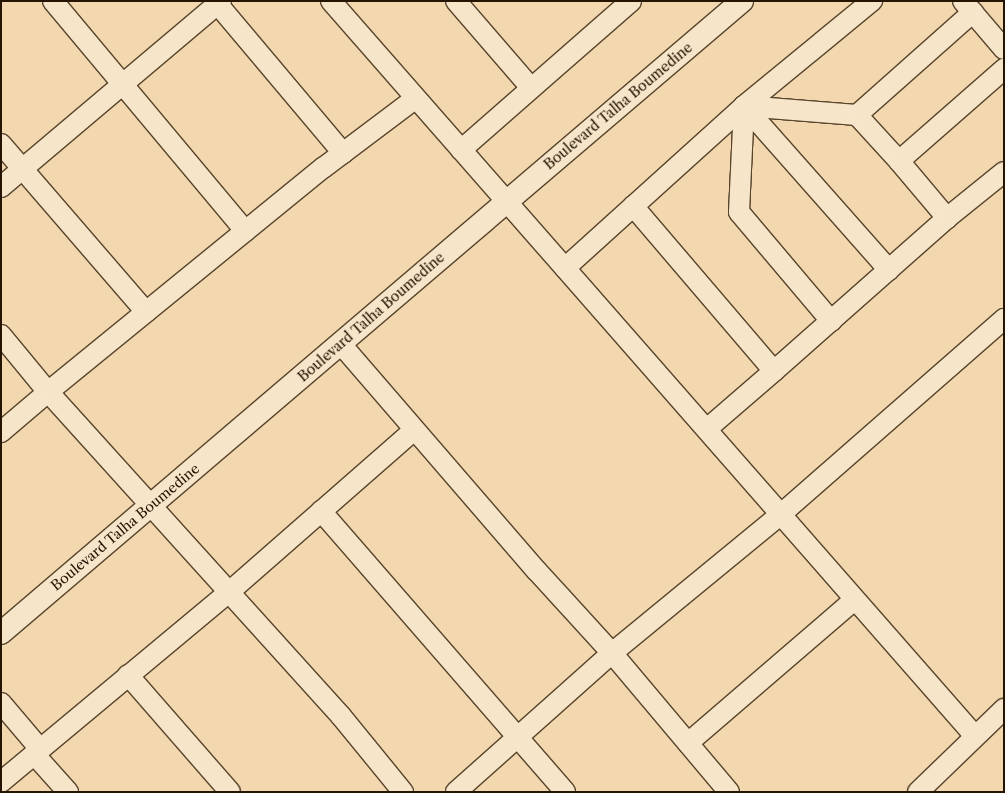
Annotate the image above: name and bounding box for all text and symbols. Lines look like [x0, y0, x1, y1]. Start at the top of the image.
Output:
street label: Boulevard Talha Boumedine [540, 39, 696, 173]
street label: Boulevard Talha Boumedine [294, 249, 448, 385]
street label: Boulevard Talha Boumedine [47, 460, 203, 594]

